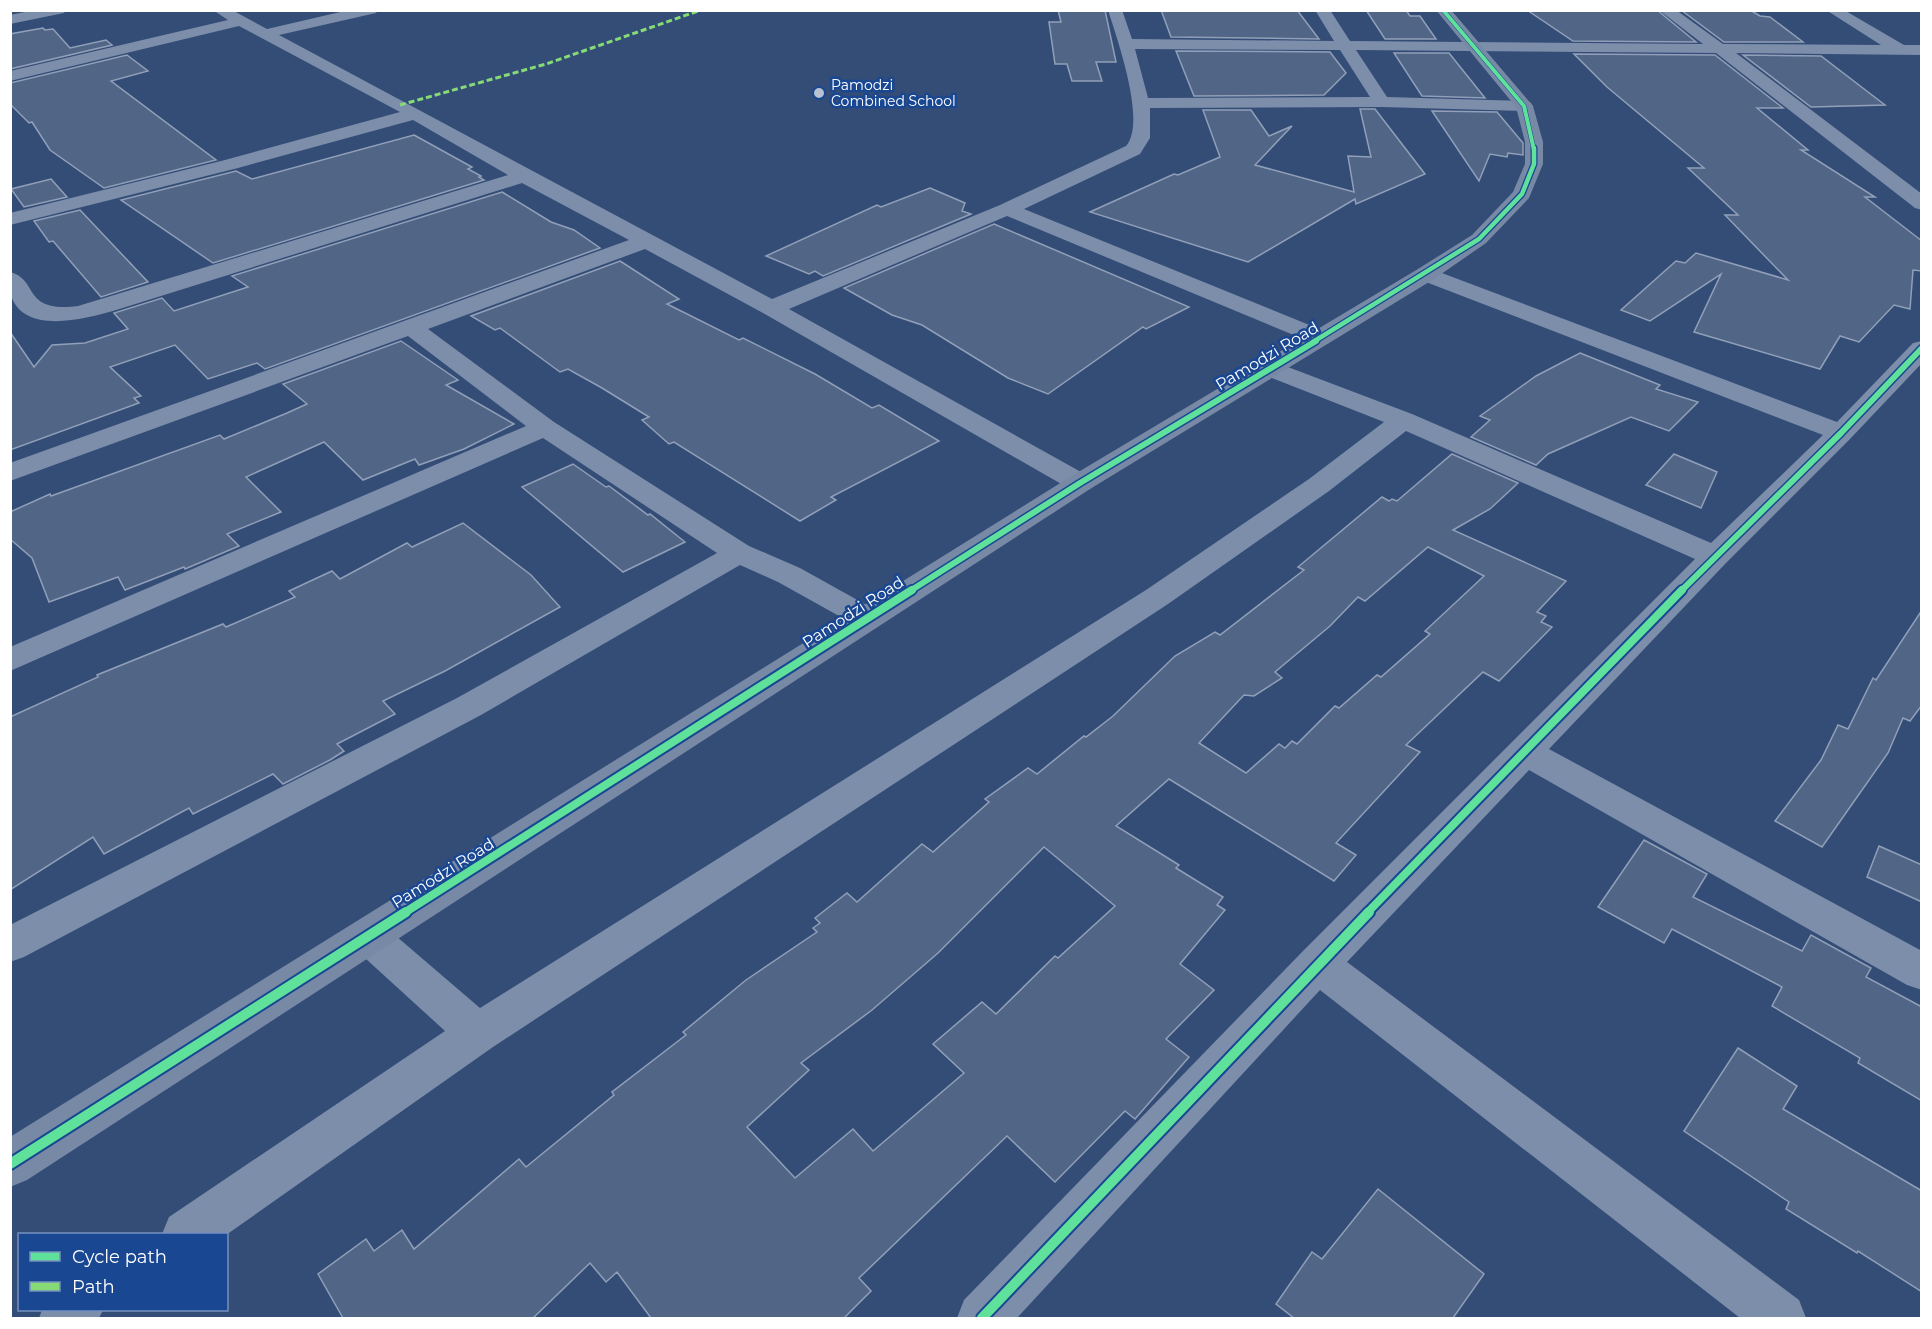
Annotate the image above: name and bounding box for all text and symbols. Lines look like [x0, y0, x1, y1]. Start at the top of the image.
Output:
place label: Pamodzi Combined School [831, 76, 956, 110]
marker: Pamodzi Combined School [812, 86, 826, 100]
street label: Pamodzi Road [1212, 318, 1322, 394]
street label: Pamodzi Road [799, 572, 907, 652]
street label: Pamodzi Road [388, 834, 498, 912]
legend [18, 1233, 228, 1311]
text: Cycle path [72, 1246, 167, 1268]
text: Path [72, 1276, 115, 1298]

